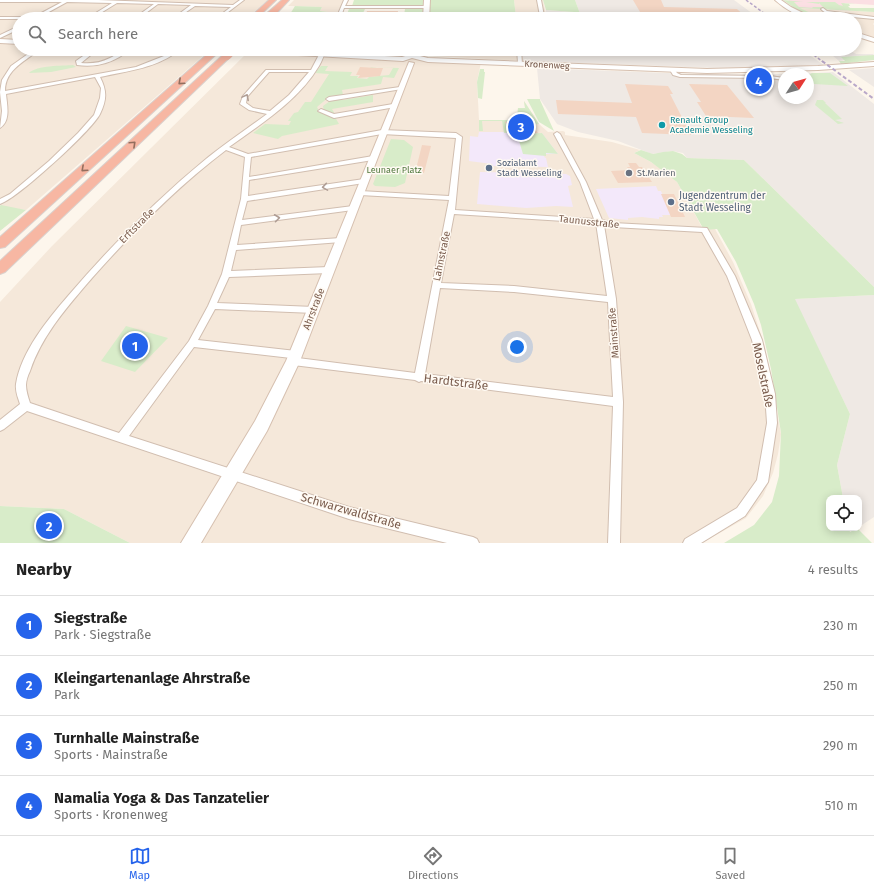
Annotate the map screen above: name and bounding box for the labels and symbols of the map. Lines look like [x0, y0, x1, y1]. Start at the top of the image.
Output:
street label: Kronenweg [524, 59, 570, 71]
pin: 4 [746, 66, 772, 96]
north arrow [778, 68, 814, 104]
one-way arrow [178, 77, 186, 85]
one-way arrow [242, 94, 249, 101]
pin: 3 [508, 112, 534, 142]
place label: Renault Group Academie Wesseling [670, 115, 753, 135]
marker: Renault Group Academie Wesseling [657, 120, 667, 130]
one-way arrow [128, 141, 136, 149]
place label: Sozialamt Stadt Wesseling [497, 158, 562, 178]
marker: Sozialamt Stadt Wesseling [484, 163, 494, 173]
one-way arrow [81, 164, 89, 171]
park label: Leunaer Platz [366, 165, 422, 175]
marker: St.Marien [624, 168, 634, 178]
place label: St.Marien [637, 168, 675, 178]
one-way arrow [322, 182, 328, 190]
place label: Jugendzentrum der Stadt Wesseling [679, 190, 766, 214]
marker: Jugendzentrum der Stadt Wesseling [666, 197, 676, 207]
street label: Erftstraße [117, 206, 157, 246]
street label: Taunusstraße [558, 213, 620, 231]
one-way arrow [274, 214, 280, 223]
street label: Lahnstraße [431, 230, 453, 282]
street label: Ahrstraße [301, 286, 327, 332]
street label: Mainstraße [606, 307, 622, 359]
pin: 1 [122, 331, 148, 361]
your location [507, 337, 527, 357]
street label: Moselstraße [749, 341, 777, 409]
street label: Hardtstraße [423, 371, 489, 393]
street label: Schwarzwaldstraße [299, 490, 403, 532]
pin: 2 [36, 511, 62, 541]

